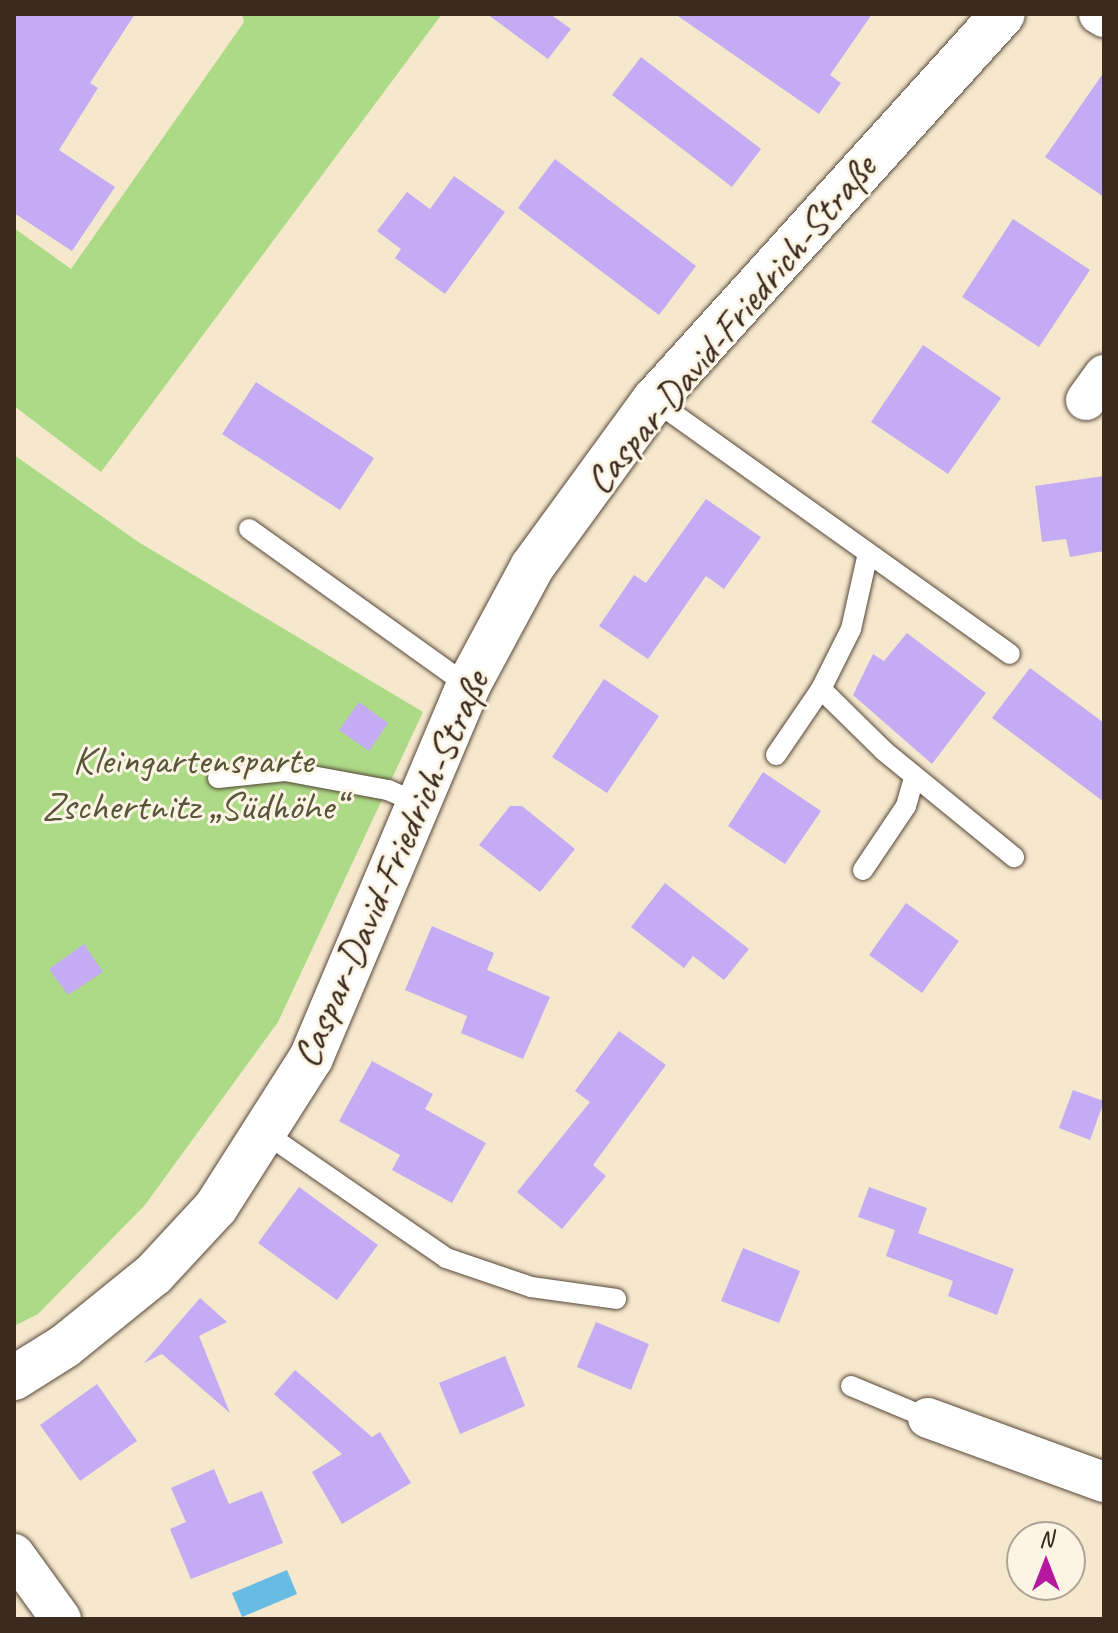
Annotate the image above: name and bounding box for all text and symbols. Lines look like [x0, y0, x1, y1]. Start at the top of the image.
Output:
street label: Caspar-David-Friedrich-Straße [574, 145, 886, 503]
street label: Caspar-David-Friedrich-Straße [281, 664, 499, 1074]
park label: Kleingartensparte Zschertnitz „Südhöhe“ [42, 736, 344, 830]
north arrow [1006, 1521, 1086, 1601]
text: N [1039, 1525, 1053, 1553]

